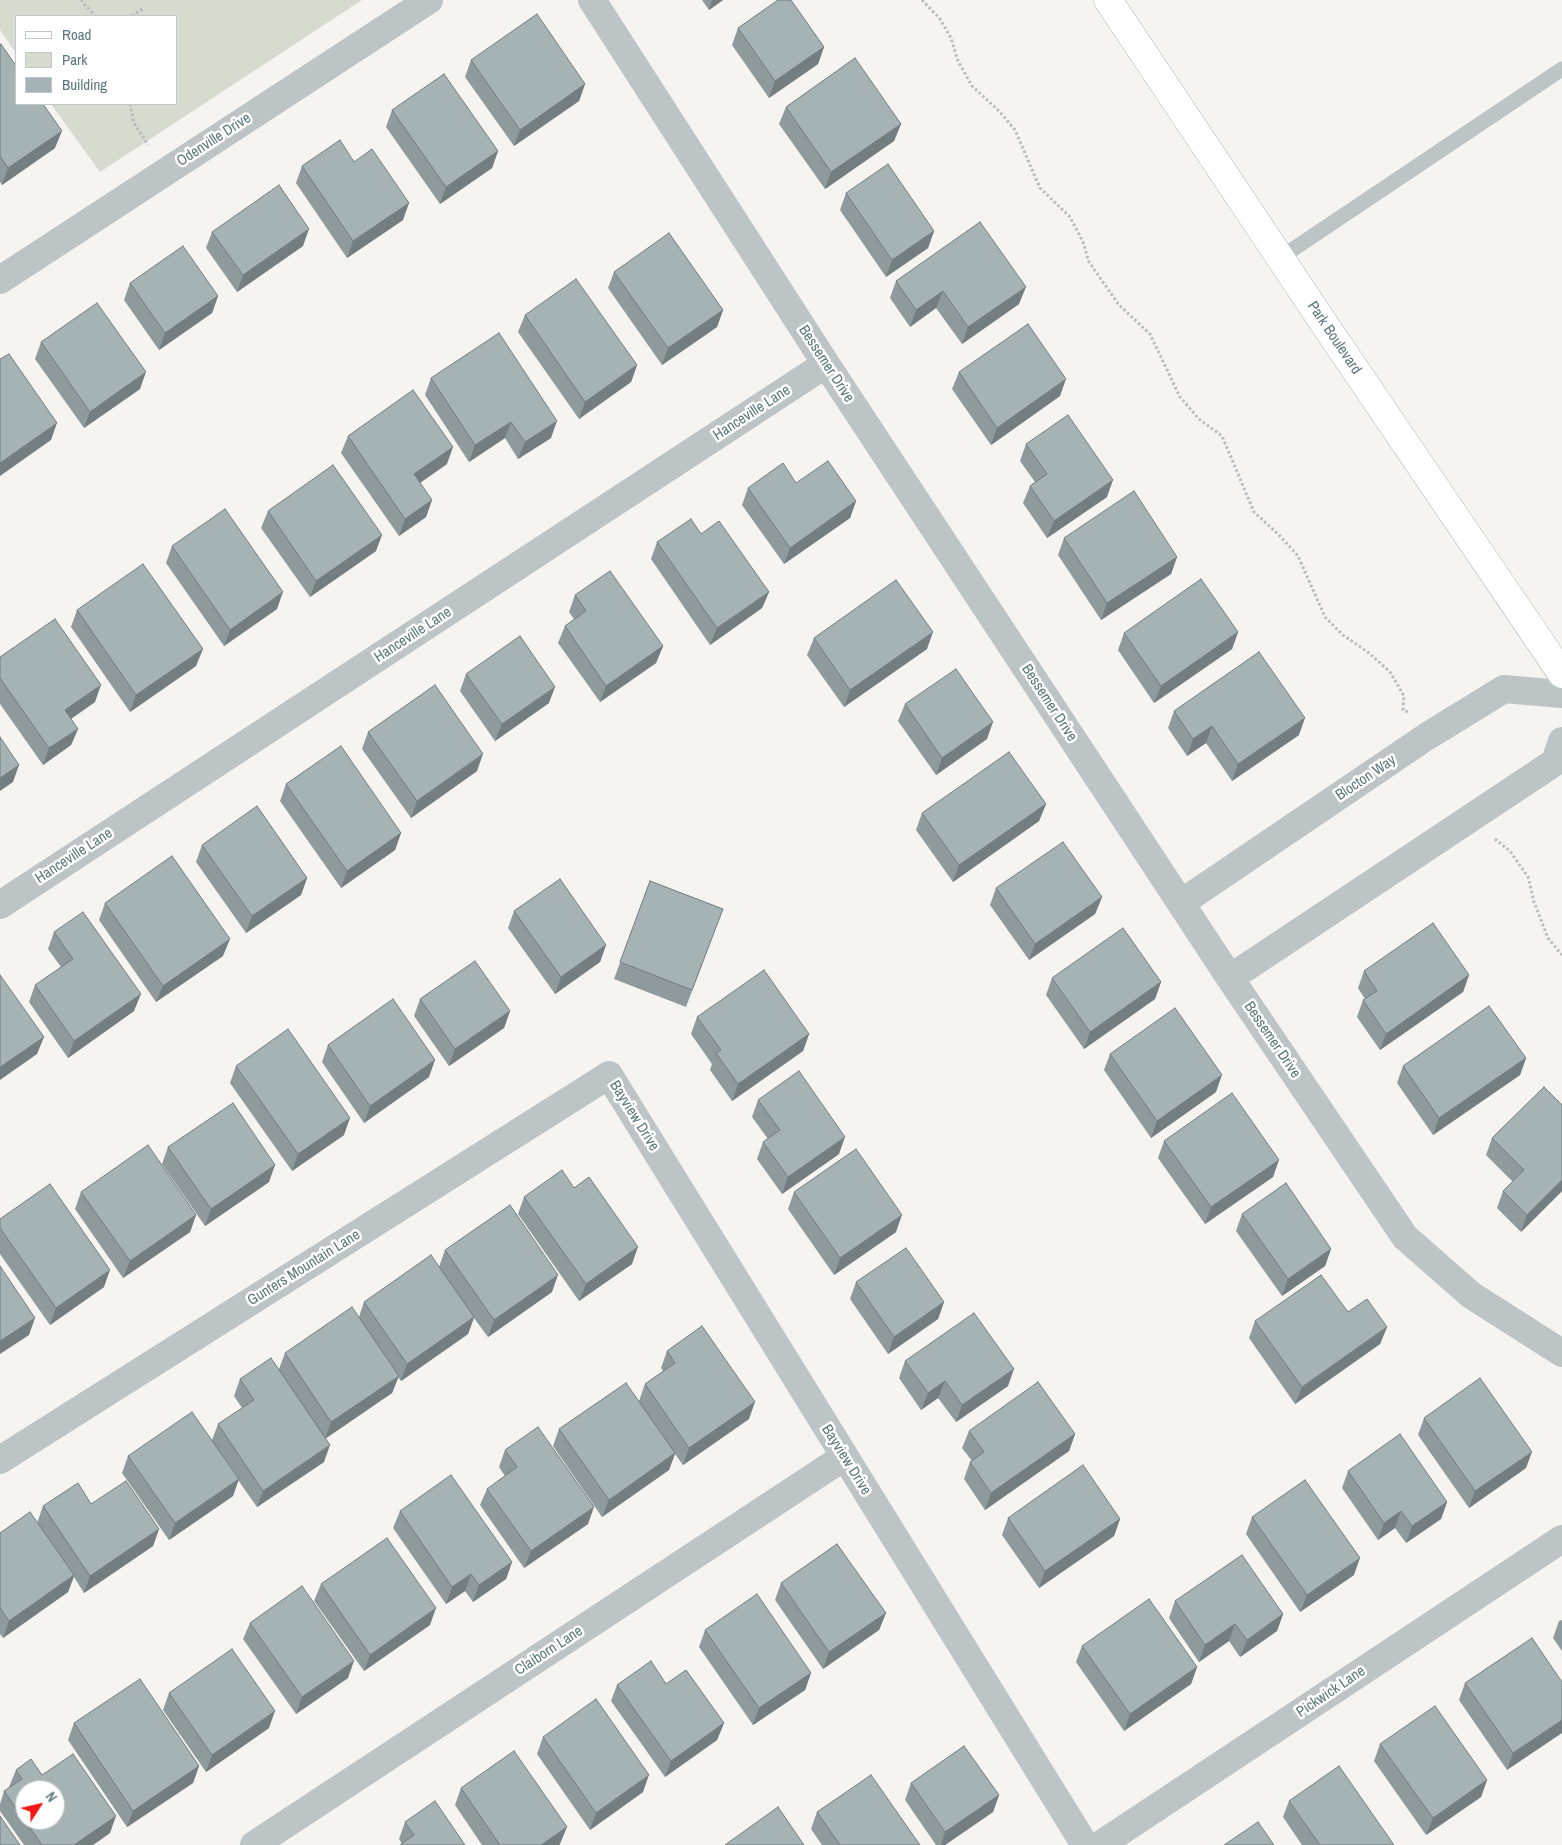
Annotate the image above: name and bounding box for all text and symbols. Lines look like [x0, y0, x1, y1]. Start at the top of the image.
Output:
legend [15, 15, 178, 105]
text: Road [62, 24, 91, 45]
text: Park [62, 49, 87, 70]
text: Building [62, 74, 107, 95]
street label: Odenville Drive [174, 109, 254, 171]
street label: Park Boulevard [1303, 298, 1365, 378]
street label: Bessemer Drive [794, 322, 858, 406]
street label: Hanceville Lane [710, 381, 794, 445]
street label: Hanceville Lane [371, 603, 455, 667]
street label: Bessemer Drive [1017, 661, 1081, 745]
street label: Blocton Way [1333, 751, 1399, 805]
street label: Hanceville Lane [32, 824, 116, 888]
street label: Bessemer Drive [1240, 998, 1304, 1082]
street label: Bayview Drive [605, 1078, 663, 1154]
street label: Gunters Mountain Lane [244, 1226, 364, 1310]
street label: Bayview Drive [817, 1422, 875, 1498]
street label: Claiborn Lane [512, 1622, 586, 1680]
street label: Pickwick Lane [1293, 1662, 1369, 1722]
north arrow [15, 1780, 65, 1830]
text: N [42, 1788, 61, 1806]

